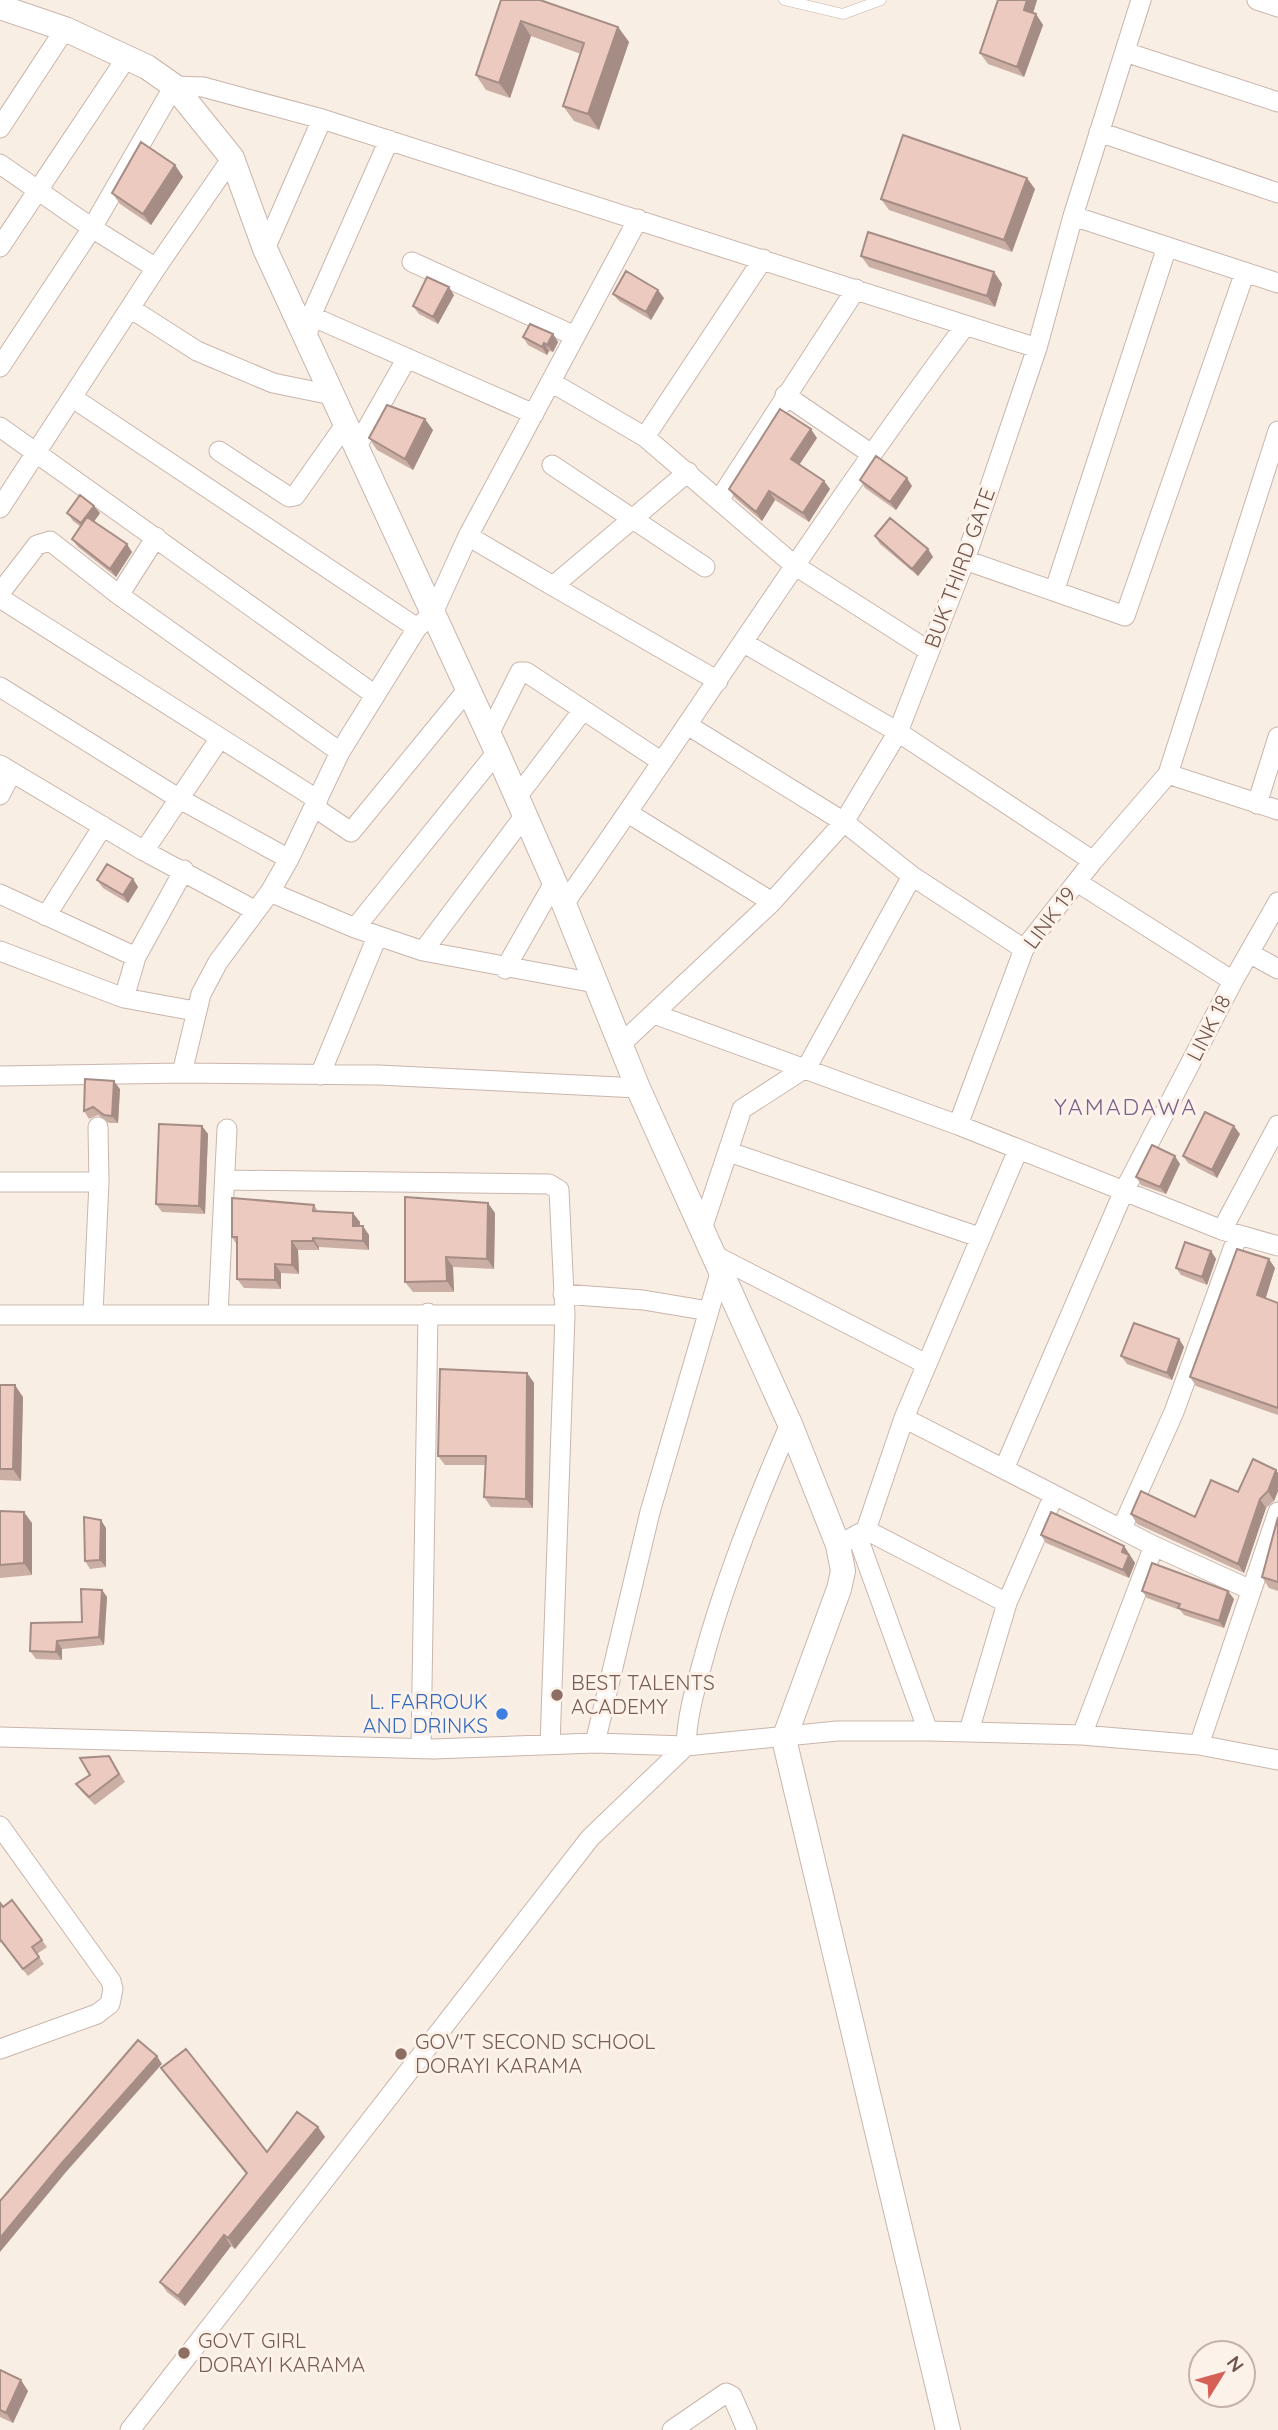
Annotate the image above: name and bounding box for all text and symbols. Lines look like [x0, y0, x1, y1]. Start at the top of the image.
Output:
street label: BUK THIRD GATE [918, 484, 1000, 651]
street label: LINK 19 [1017, 881, 1081, 954]
street label: LINK 18 [1180, 990, 1236, 1065]
district label: YAMADAWA [1054, 1092, 1198, 1121]
place label: BEST TALENTS ACADEMY [571, 1669, 715, 1719]
marker: BEST TALENTS ACADEMY [549, 1687, 565, 1703]
place label: L. FARROUK AND DRINKS [363, 1688, 488, 1738]
marker: L. FARROUK AND DRINKS [494, 1706, 510, 1722]
place label: GOV'T SECOND SCHOOL DORAYI KARAMA [415, 2028, 656, 2078]
marker: GOV'T SECOND SCHOOL DORAYI KARAMA [393, 2046, 409, 2062]
place label: GOVT GIRL DORAYI KARAMA [198, 2327, 365, 2377]
north arrow [1187, 2339, 1257, 2409]
marker: GOVT GIRL DORAYI KARAMA [176, 2345, 192, 2361]
text: N [1222, 2351, 1249, 2377]

